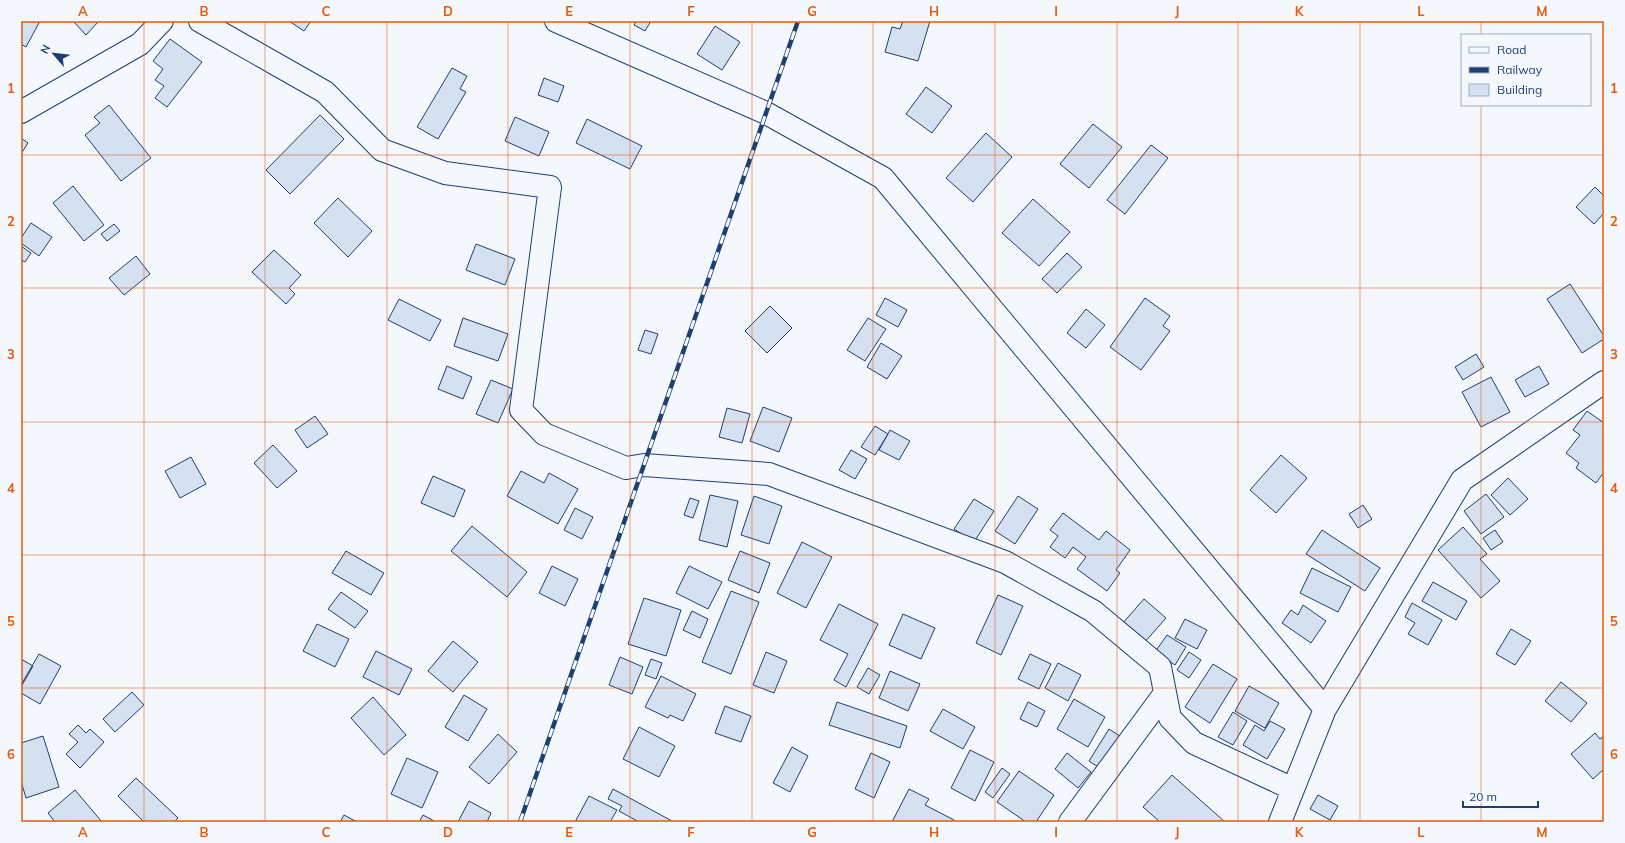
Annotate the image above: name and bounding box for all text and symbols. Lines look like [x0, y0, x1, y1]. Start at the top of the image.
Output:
text: A [78, 3, 88, 19]
text: B [200, 3, 209, 19]
text: C [322, 3, 331, 19]
text: D [443, 3, 453, 19]
text: E [565, 3, 573, 19]
text: F [687, 3, 695, 19]
text: G [807, 3, 817, 19]
text: H [929, 3, 939, 19]
text: I [1054, 3, 1058, 19]
text: J [1175, 3, 1179, 19]
text: K [1295, 3, 1305, 19]
text: L [1417, 3, 1425, 19]
text: M [1536, 3, 1548, 19]
north arrow [34, 34, 74, 74]
legend [1461, 34, 1591, 106]
text: N [37, 42, 53, 56]
text: Road [1497, 42, 1526, 57]
text: Railway [1497, 62, 1543, 77]
text: 1 [7, 80, 15, 96]
text: 1 [1610, 80, 1618, 96]
text: Building [1497, 82, 1542, 97]
text: 2 [7, 213, 15, 229]
text: 2 [1610, 213, 1618, 229]
text: 3 [7, 346, 15, 362]
text: 3 [1610, 346, 1618, 362]
text: 4 [7, 480, 15, 496]
text: 4 [1610, 480, 1618, 496]
text: 5 [7, 613, 15, 629]
text: 5 [1610, 613, 1618, 629]
text: 6 [7, 746, 15, 762]
text: 6 [1610, 746, 1618, 762]
scale bar [1463, 783, 1538, 809]
text: 20 m [1469, 789, 1497, 804]
text: A [78, 824, 88, 840]
text: B [200, 824, 209, 840]
text: C [322, 824, 331, 840]
text: D [443, 824, 453, 840]
text: E [565, 824, 573, 840]
text: F [687, 824, 695, 840]
text: G [807, 824, 817, 840]
text: H [929, 824, 939, 840]
text: I [1054, 824, 1058, 840]
text: J [1175, 824, 1179, 840]
text: K [1295, 824, 1305, 840]
text: L [1417, 824, 1425, 840]
text: M [1536, 824, 1548, 840]

